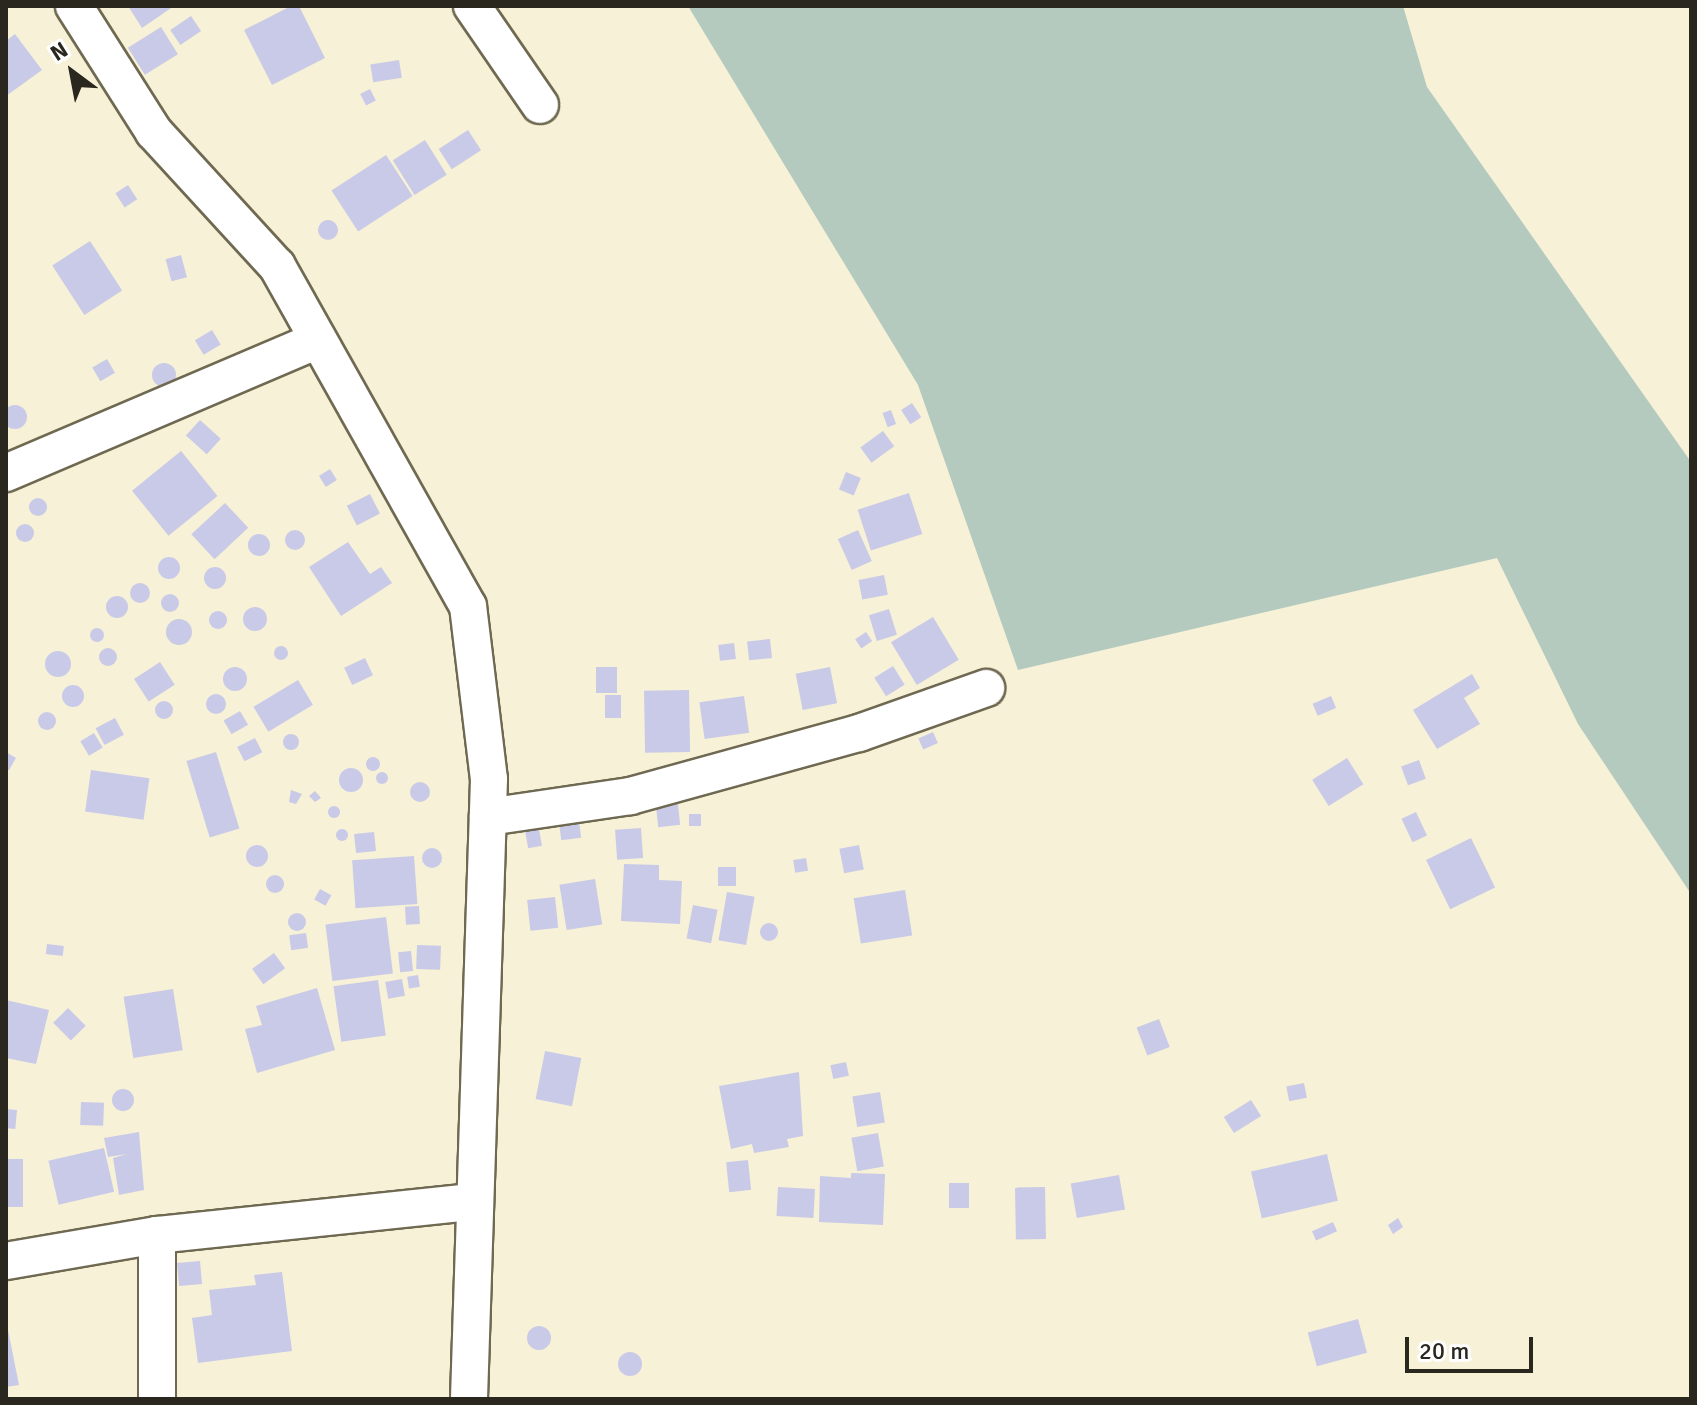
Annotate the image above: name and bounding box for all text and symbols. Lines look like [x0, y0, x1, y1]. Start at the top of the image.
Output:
north arrow [32, 32, 112, 112]
text: N [45, 36, 73, 67]
scale bar [1409, 1321, 1537, 1371]
text: 20 m [1419, 1336, 1469, 1366]

